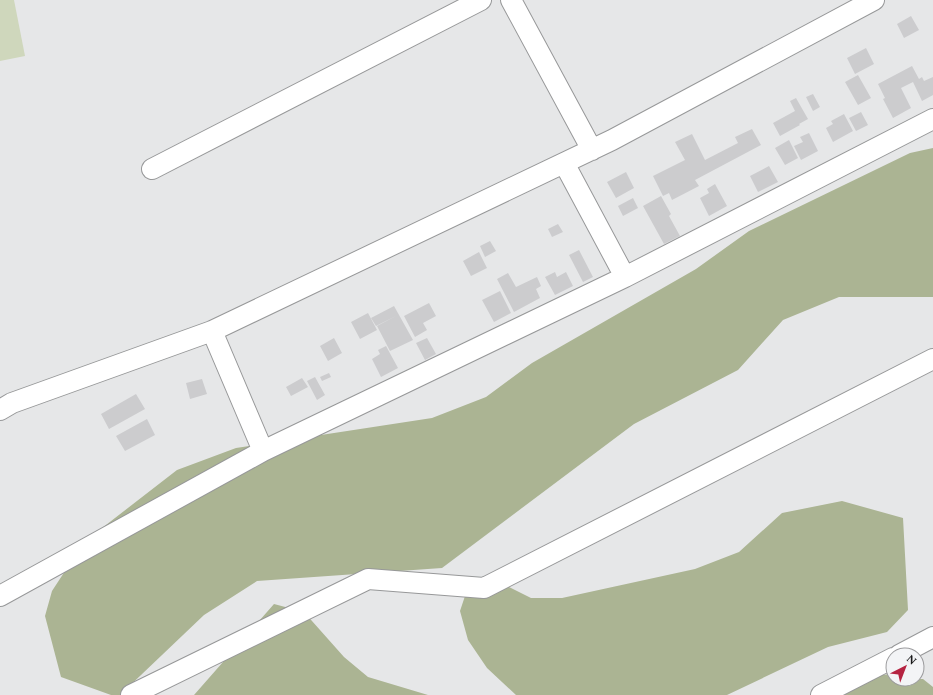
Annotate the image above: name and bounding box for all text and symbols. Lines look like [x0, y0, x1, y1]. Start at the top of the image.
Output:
north arrow [885, 647, 925, 687]
text: N [902, 651, 920, 669]

